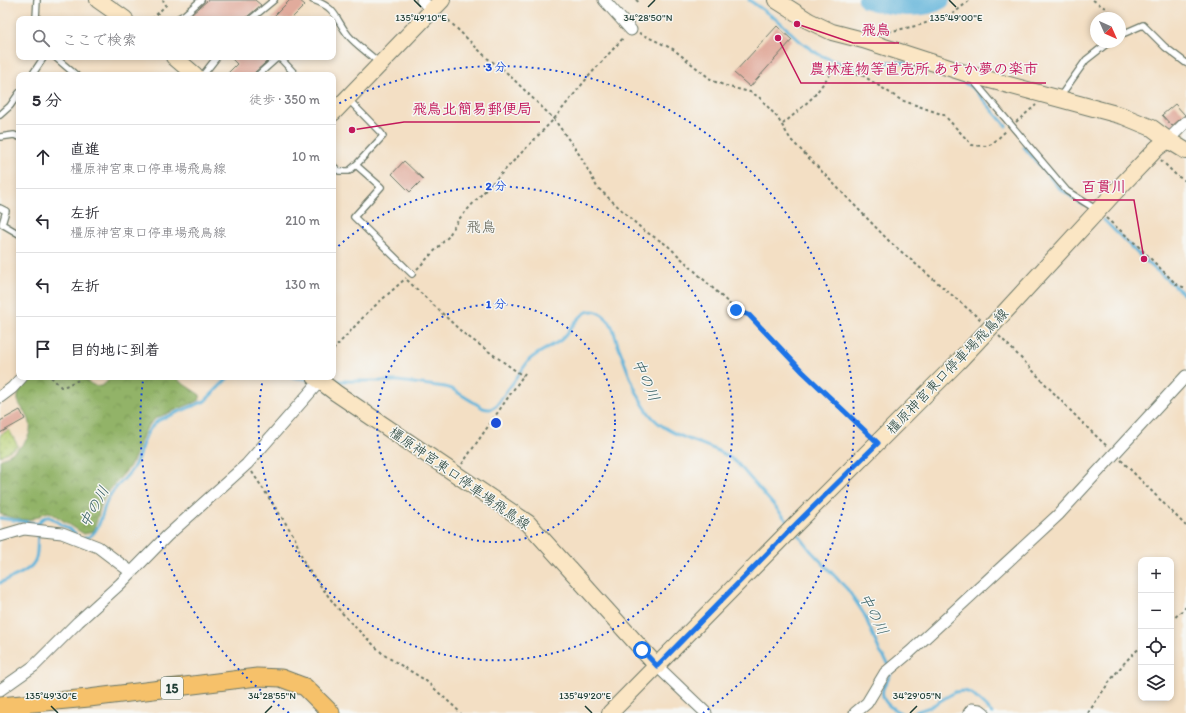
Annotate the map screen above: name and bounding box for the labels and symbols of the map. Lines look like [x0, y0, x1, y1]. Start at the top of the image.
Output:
text: 135°49'10"E [395, 11, 447, 24]
text: 34°28'50"N [624, 11, 673, 24]
text: 135°49'00"E [930, 11, 983, 24]
north arrow [1090, 12, 1126, 48]
callout: 飛鳥 [853, 16, 899, 43]
text: 飛鳥 [861, 21, 891, 39]
callout: 農林産物等直売所 あすか夢の楽市 [801, 56, 1046, 83]
text: 3 分 [485, 60, 507, 74]
text: 農林産物等直売所 あすか夢の楽市 [810, 60, 1038, 78]
callout: 飛鳥北簡易郵便局 [404, 95, 540, 122]
text: 飛鳥北簡易郵便局 [412, 100, 532, 118]
callout: 百貫川 [1073, 173, 1134, 200]
text: 百貫川 [1081, 178, 1127, 196]
text: 2 分 [485, 179, 507, 193]
district label: 飛鳥 [466, 218, 496, 236]
text: 1 分 [486, 297, 506, 311]
route end [727, 301, 745, 319]
street label: 橿原神宮東口停車場飛鳥線 [883, 305, 1012, 438]
water label: 中の川 [629, 356, 663, 404]
centre of rings [489, 416, 503, 430]
street label: 橿原神宮東口停車場飛鳥線 [386, 423, 533, 534]
water label: 中の川 [75, 483, 113, 531]
water label: 中の川 [856, 590, 892, 638]
route start [633, 641, 651, 659]
road number: 15 [161, 677, 183, 699]
text: 135°49'30"E [25, 689, 78, 702]
text: 34°28'55"N [248, 689, 296, 702]
text: 135°49'20"E [559, 689, 611, 702]
text: 34°29'05"N [893, 689, 942, 702]

